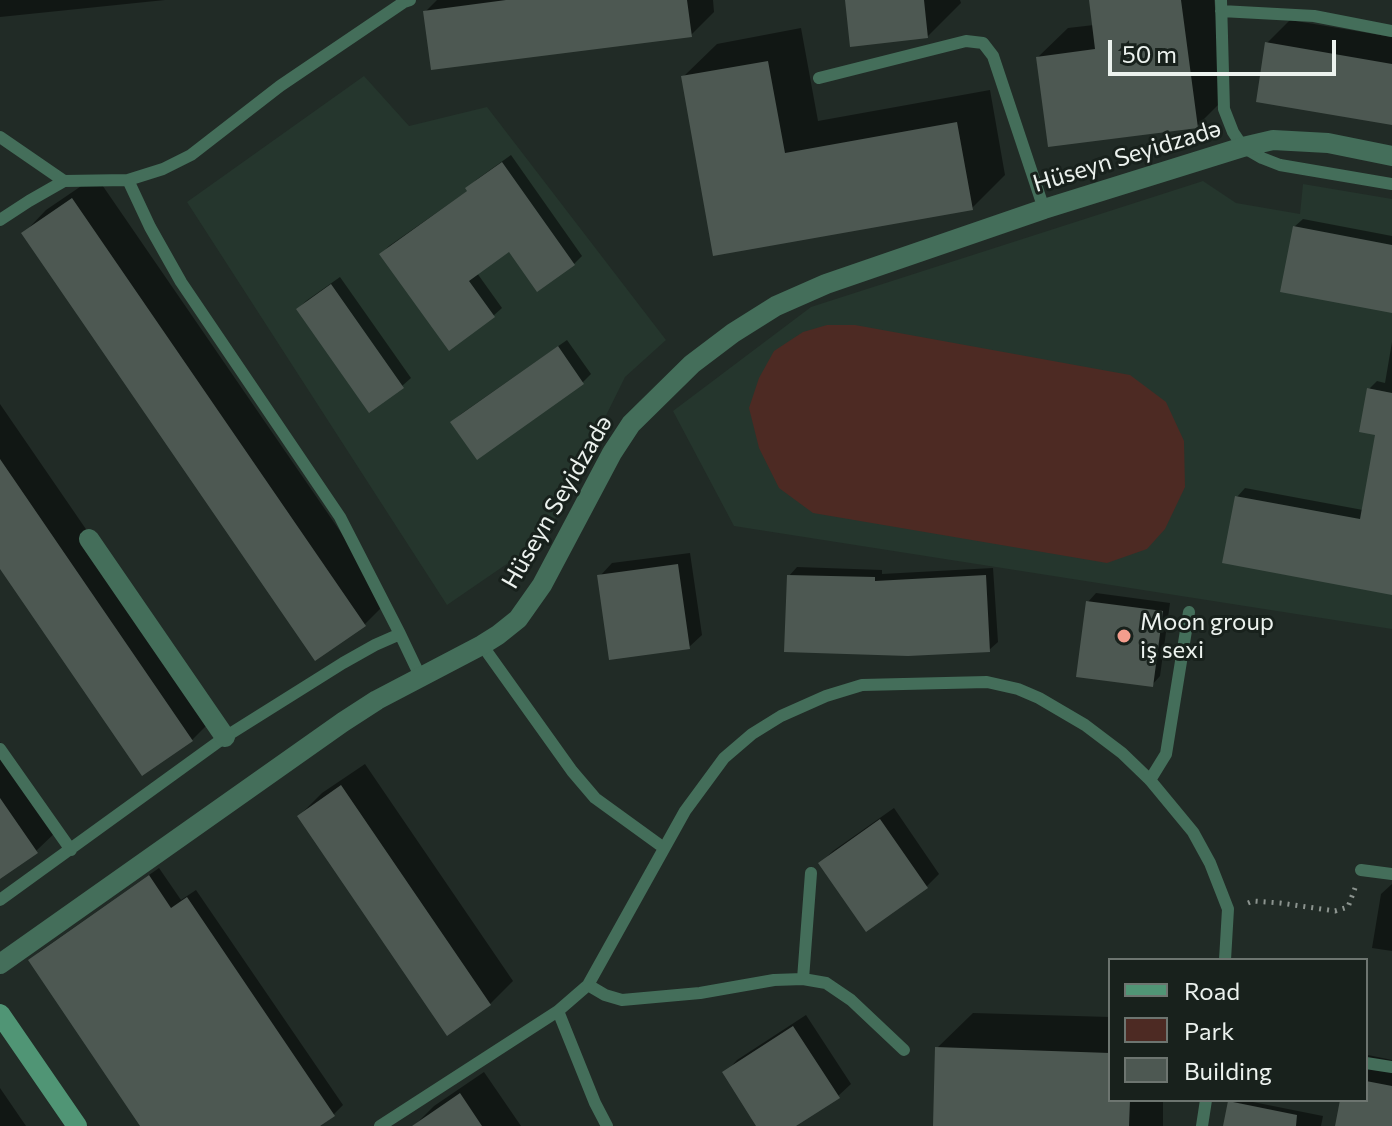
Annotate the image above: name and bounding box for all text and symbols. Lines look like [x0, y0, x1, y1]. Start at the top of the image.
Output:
scale bar [1112, 24, 1340, 74]
text: 50 m [1122, 39, 1177, 68]
street label: Hüseyn Seyidzadə [1029, 114, 1225, 198]
street label: Hüseyn Seyidzadə [496, 410, 618, 594]
place label: Moon group iş sexi [1140, 608, 1274, 664]
marker: Moon group iş sexi [1115, 627, 1133, 645]
legend [1108, 958, 1368, 1102]
text: Road [1184, 976, 1240, 1005]
text: Park [1184, 1016, 1234, 1045]
text: Building [1184, 1056, 1272, 1085]

